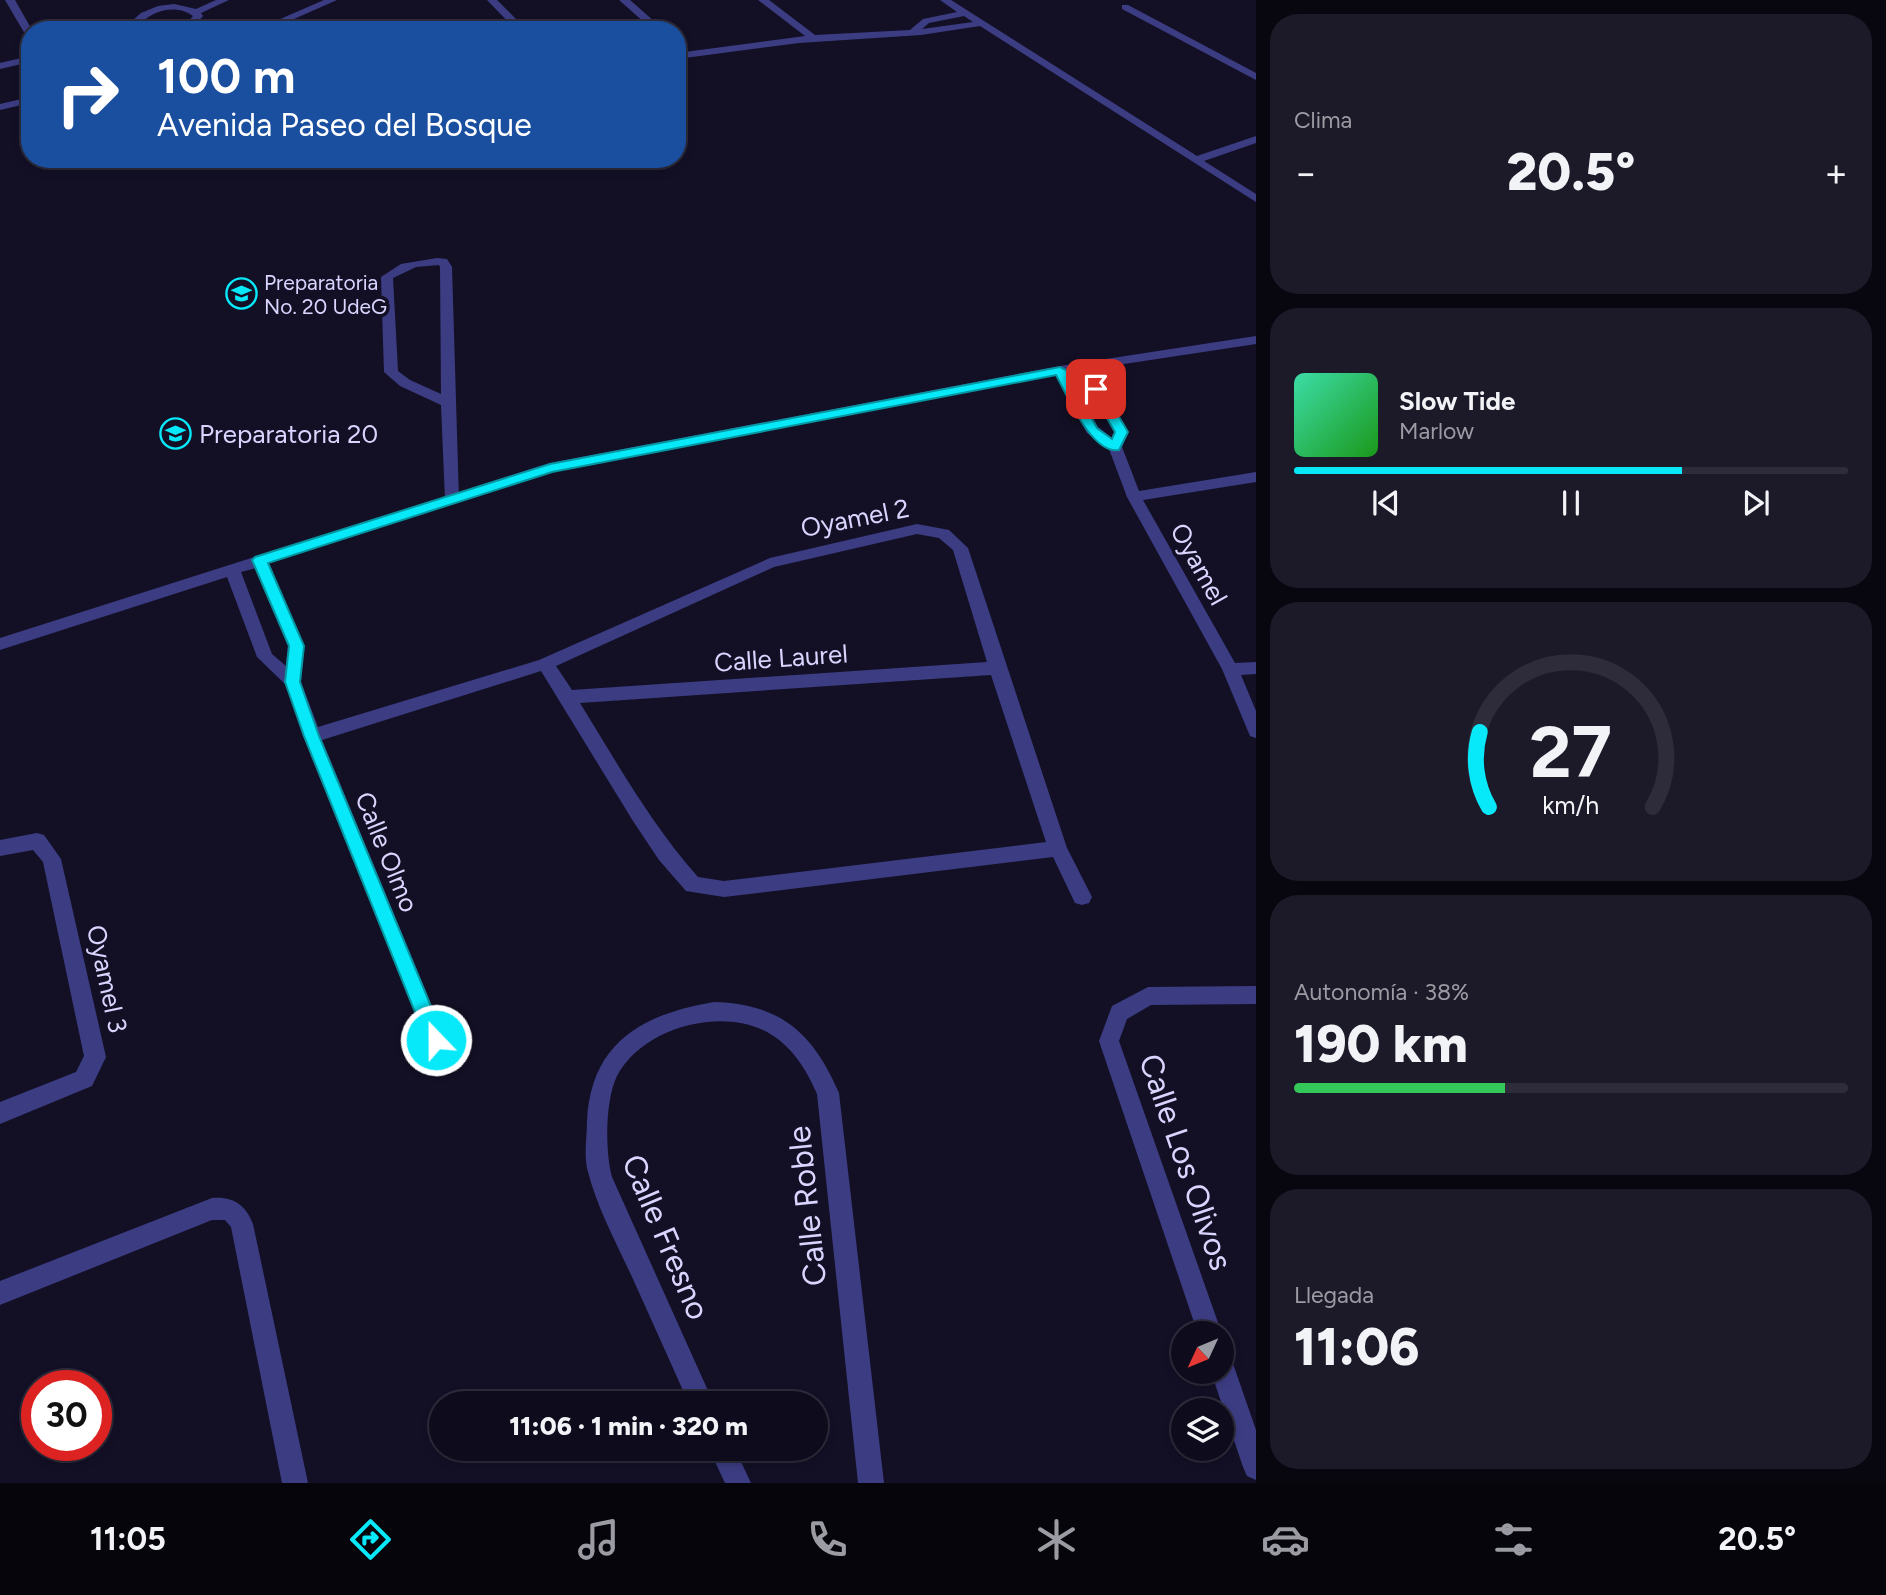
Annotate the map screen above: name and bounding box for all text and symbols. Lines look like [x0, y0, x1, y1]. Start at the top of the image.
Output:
text: 100 m [157, 46, 296, 105]
icon: right [42, 49, 133, 140]
text: Avenida Paseo del Bosque [157, 106, 532, 144]
text: Clima [1294, 106, 1352, 134]
text: 20.5° [1507, 141, 1635, 203]
text: − [1294, 150, 1318, 196]
text: + [1824, 150, 1848, 196]
place label: Preparatoria No. 20 UdeG [264, 270, 387, 319]
school or university icon: Preparatoria No. 20 UdeG [224, 277, 258, 311]
pin [1066, 359, 1126, 419]
icon: arrive [1077, 370, 1115, 408]
text: Slow Tide [1399, 385, 1515, 417]
school or university icon: Preparatoria 20 [159, 417, 193, 451]
text: Marlow [1399, 417, 1474, 445]
place label: Preparatoria 20 [199, 418, 378, 450]
icon: previous [1367, 484, 1405, 522]
icon: pause [1552, 484, 1590, 522]
icon: next [1737, 484, 1775, 522]
street label: Oyamel 2 [798, 492, 912, 544]
street label: Oyamel [1163, 517, 1235, 611]
street label: Calle Laurel [713, 637, 849, 679]
text: 27 [1530, 709, 1612, 796]
street label: Calle Olmo [348, 787, 426, 917]
text: km/h [1542, 790, 1600, 820]
street label: Oyamel 3 [80, 922, 134, 1036]
text: Autonomía · 38% [1294, 978, 1469, 1006]
position arrow [399, 1003, 473, 1077]
text: 190 km [1294, 1013, 1468, 1075]
street label: Calle Los Olivos [1131, 1049, 1241, 1275]
street label: Calle Roble [780, 1124, 834, 1288]
street label: Calle Fresno [614, 1149, 718, 1325]
text: Llegada [1294, 1281, 1374, 1309]
text: 11:06 [1294, 1316, 1420, 1378]
north arrow [1171, 1321, 1234, 1384]
map controls [1171, 1321, 1234, 1461]
speed limit sign: 30 [21, 1370, 112, 1461]
button: layers [1171, 1398, 1234, 1461]
text: 11:06 · 1 min · 320 m [509, 1410, 748, 1442]
icon: directions [346, 1515, 395, 1564]
icon: music [574, 1515, 623, 1564]
icon: phone [803, 1515, 852, 1564]
icon: climate [1032, 1515, 1081, 1564]
icon: car [1261, 1515, 1310, 1564]
icon: filters [1489, 1515, 1538, 1564]
text: 11:05 [90, 1520, 166, 1558]
text: 20.5° [1718, 1520, 1796, 1558]

